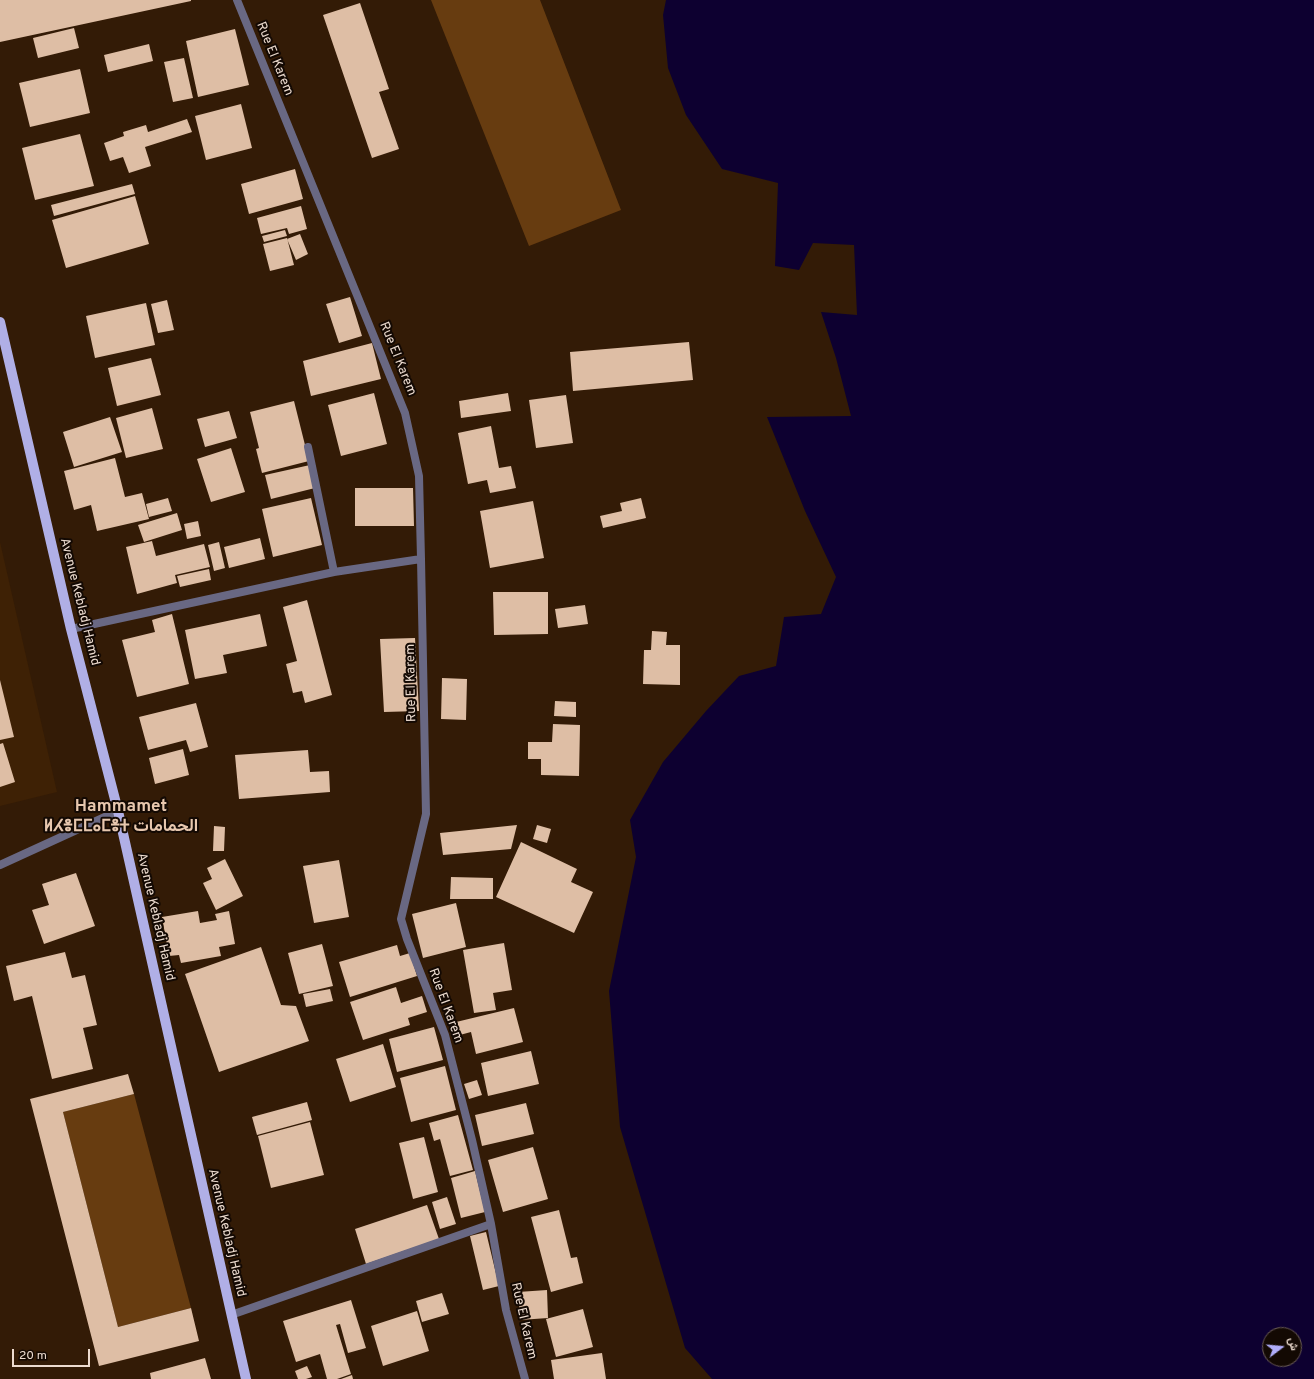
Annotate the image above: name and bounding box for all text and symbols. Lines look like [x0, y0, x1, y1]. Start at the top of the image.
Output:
street label: Rue El Karem [252, 20, 296, 98]
street label: Rue El Karem [375, 320, 419, 398]
street label: Avenue Kebladj Hamid [56, 537, 102, 667]
street label: Rue El Karem [404, 644, 420, 722]
district label: Hammamet ⵍⵃⴻⵎⵎⴰⵎⴻⵜ الحمامات [44, 798, 198, 838]
street label: Avenue Kebladj Hamid [133, 851, 177, 983]
street label: Rue El Karem [424, 967, 466, 1045]
street label: Avenue Kebladj Hamid [204, 1167, 248, 1299]
street label: Rue El Karem [507, 1281, 539, 1361]
north arrow [1262, 1327, 1302, 1367]
text: ش [1284, 1336, 1301, 1352]
scale bar [14, 1341, 92, 1367]
text: 20 m [19, 1348, 47, 1364]

